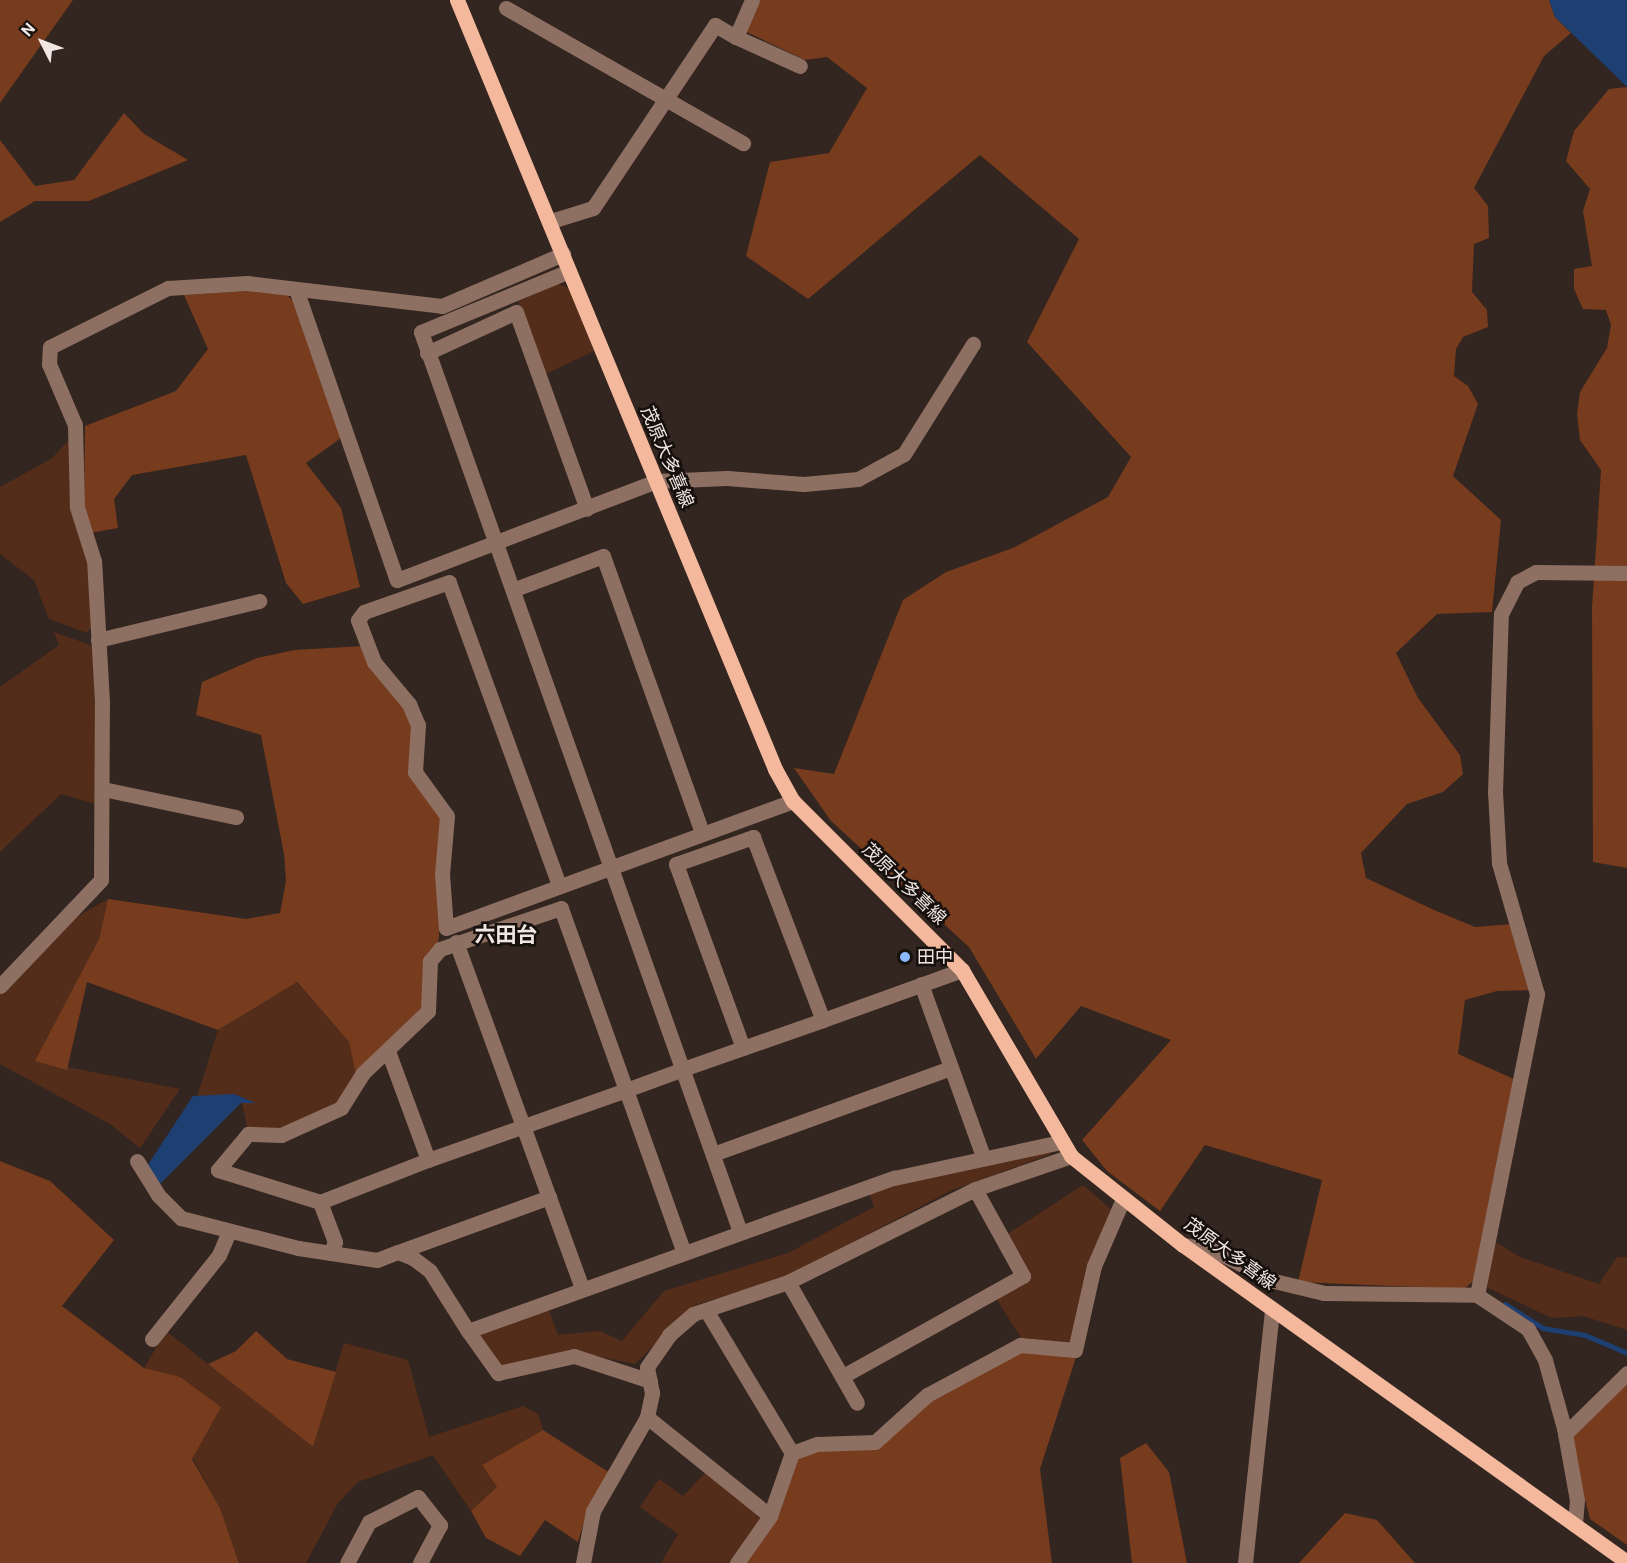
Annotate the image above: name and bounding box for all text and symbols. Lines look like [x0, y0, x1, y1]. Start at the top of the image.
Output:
north arrow [12, 12, 72, 72]
text: N [17, 19, 39, 40]
street label: 茂原大多喜線 [636, 403, 698, 511]
street label: 茂原大多喜線 [858, 839, 950, 929]
district label: 六田台 [475, 922, 537, 948]
place label: 田中 [917, 946, 953, 968]
marker: 田中 [898, 950, 912, 964]
street label: 茂原大多喜線 [1180, 1214, 1280, 1294]

